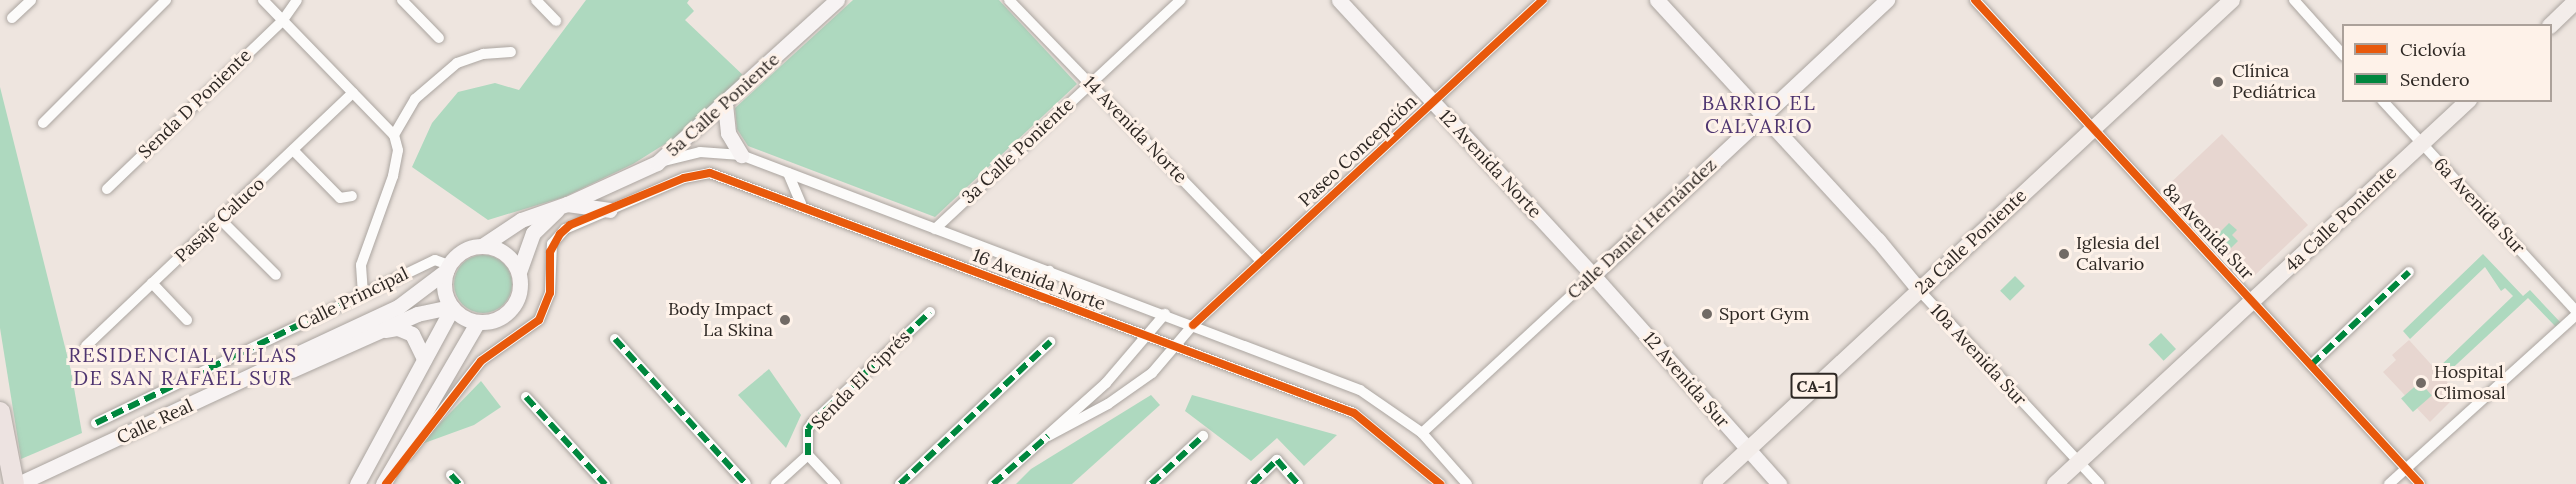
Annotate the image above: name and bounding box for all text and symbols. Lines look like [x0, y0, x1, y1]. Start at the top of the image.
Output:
legend [2342, 24, 2552, 102]
text: Ciclovía [2400, 38, 2466, 61]
street label: Senda D Poniente [134, 45, 256, 163]
street label: 5a Calle Poniente [662, 49, 784, 161]
place label: Clínica Pediátrica [2232, 61, 2316, 104]
text: Sendero [2400, 68, 2470, 91]
street label: 14 Avenida Norte [1079, 72, 1191, 188]
marker: Clínica Pediátrica [2209, 73, 2227, 91]
street label: Paseo Concepción [1295, 91, 1421, 211]
district label: BARRIO EL CALVARIO [1702, 91, 1816, 138]
street label: 3a Calle Poniente [958, 94, 1078, 208]
street label: 12 Avenida Norte [1434, 105, 1546, 223]
street label: 6a Avenida Sur [2429, 153, 2529, 259]
street label: Calle Daniel Hernández [1563, 154, 1721, 304]
street label: 4a Calle Poniente [2281, 162, 2401, 276]
street label: Pasaje Caluco [171, 173, 269, 267]
street label: 8a Avenida Sur [2158, 180, 2258, 284]
street label: 2a Calle Poniente [1911, 185, 2031, 299]
place label: Iglesia del Calvario [2076, 233, 2160, 276]
street label: 16 Avenida Norte [969, 245, 1109, 315]
marker: Iglesia del Calvario [2057, 247, 2071, 261]
street label: Calle Principal [294, 263, 412, 335]
place label: Body Impact La Skina [668, 299, 773, 342]
street label: 10a Avenida Sur [1925, 300, 2031, 410]
place label: Sport Gym [1719, 303, 1809, 325]
marker: Sport Gym [1700, 307, 1714, 321]
marker: Body Impact La Skina [778, 313, 792, 327]
street label: Senda El Ciprés [807, 326, 915, 434]
street label: 12 Avenida Sur [1638, 328, 1734, 432]
district label: RESIDENCIAL VILLAS DE SAN RAFAEL SUR [68, 342, 298, 389]
place label: Hospital Climosal [2434, 362, 2506, 404]
road number: CA-1 [1790, 373, 1838, 399]
marker: Hospital Climosal [2412, 374, 2430, 392]
street label: Calle Real [114, 395, 196, 449]

